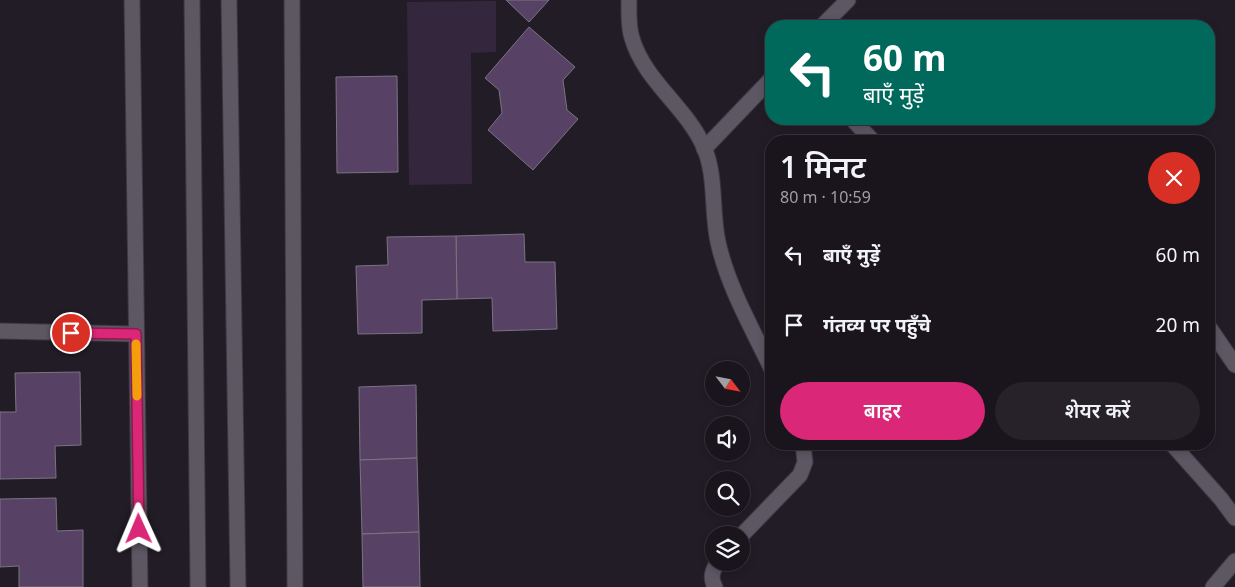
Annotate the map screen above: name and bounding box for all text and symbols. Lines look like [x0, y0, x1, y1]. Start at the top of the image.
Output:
text: 60 m [863, 34, 946, 81]
icon: left [780, 40, 845, 105]
text: बाएँ मुड़ें [863, 79, 924, 109]
text: 1 मिनट [780, 146, 866, 187]
button: close [1148, 152, 1200, 204]
text: 80 m · 10:59 [780, 186, 871, 208]
icon: left [780, 241, 808, 269]
text: बाएँ मुड़ें [823, 242, 880, 268]
text: 60 m [1156, 242, 1200, 268]
icon: arrive [780, 311, 808, 339]
pin [50, 312, 92, 354]
text: गंतव्य पर पहुँचे [823, 312, 931, 338]
text: 20 m [1156, 312, 1200, 338]
icon: arrive [57, 319, 85, 347]
north arrow [705, 361, 750, 406]
map controls [705, 361, 750, 571]
button: बाहर [780, 382, 985, 440]
button: शेयर करें [995, 382, 1200, 440]
button: sound [705, 416, 750, 461]
button: search [705, 471, 750, 516]
position arrow [112, 502, 164, 554]
button: layers [705, 526, 750, 571]

